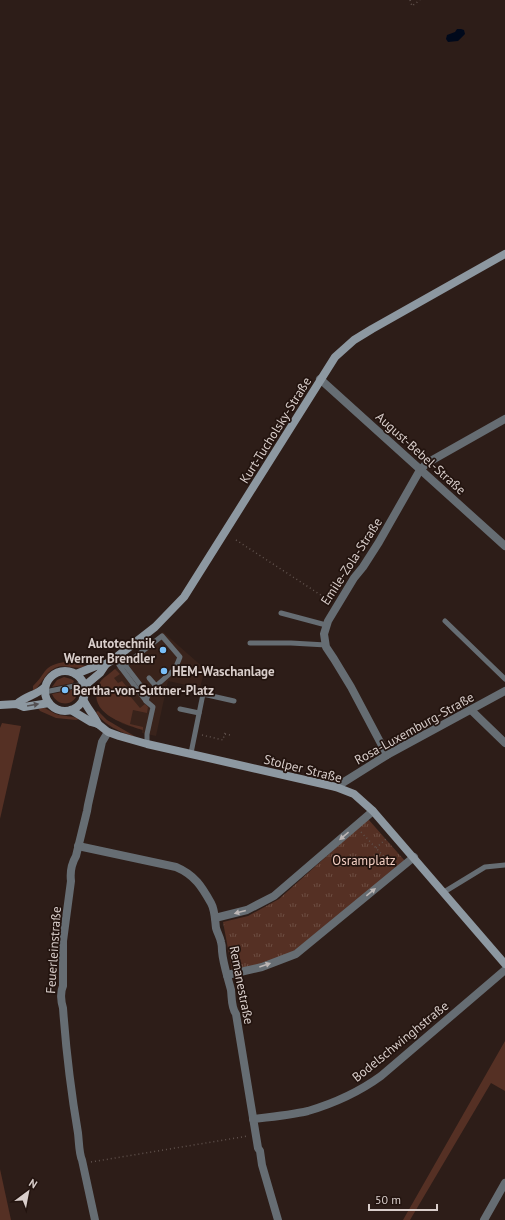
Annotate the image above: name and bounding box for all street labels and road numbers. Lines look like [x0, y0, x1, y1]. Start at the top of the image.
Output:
street label: Kurt-Tucholsky-Straße [236, 374, 315, 487]
street label: August-Bebel-Straße [372, 408, 469, 498]
street label: Emile-Zola-Straße [317, 514, 386, 608]
street label: Rosa-Luxemburg-Straße [351, 688, 477, 768]
street label: Stolper Straße [262, 751, 344, 786]
street label: Feuerleinstraße [42, 906, 65, 994]
street label: Remanestraße [226, 944, 257, 1026]
street label: Bodelschwinghstraße [348, 997, 452, 1086]

